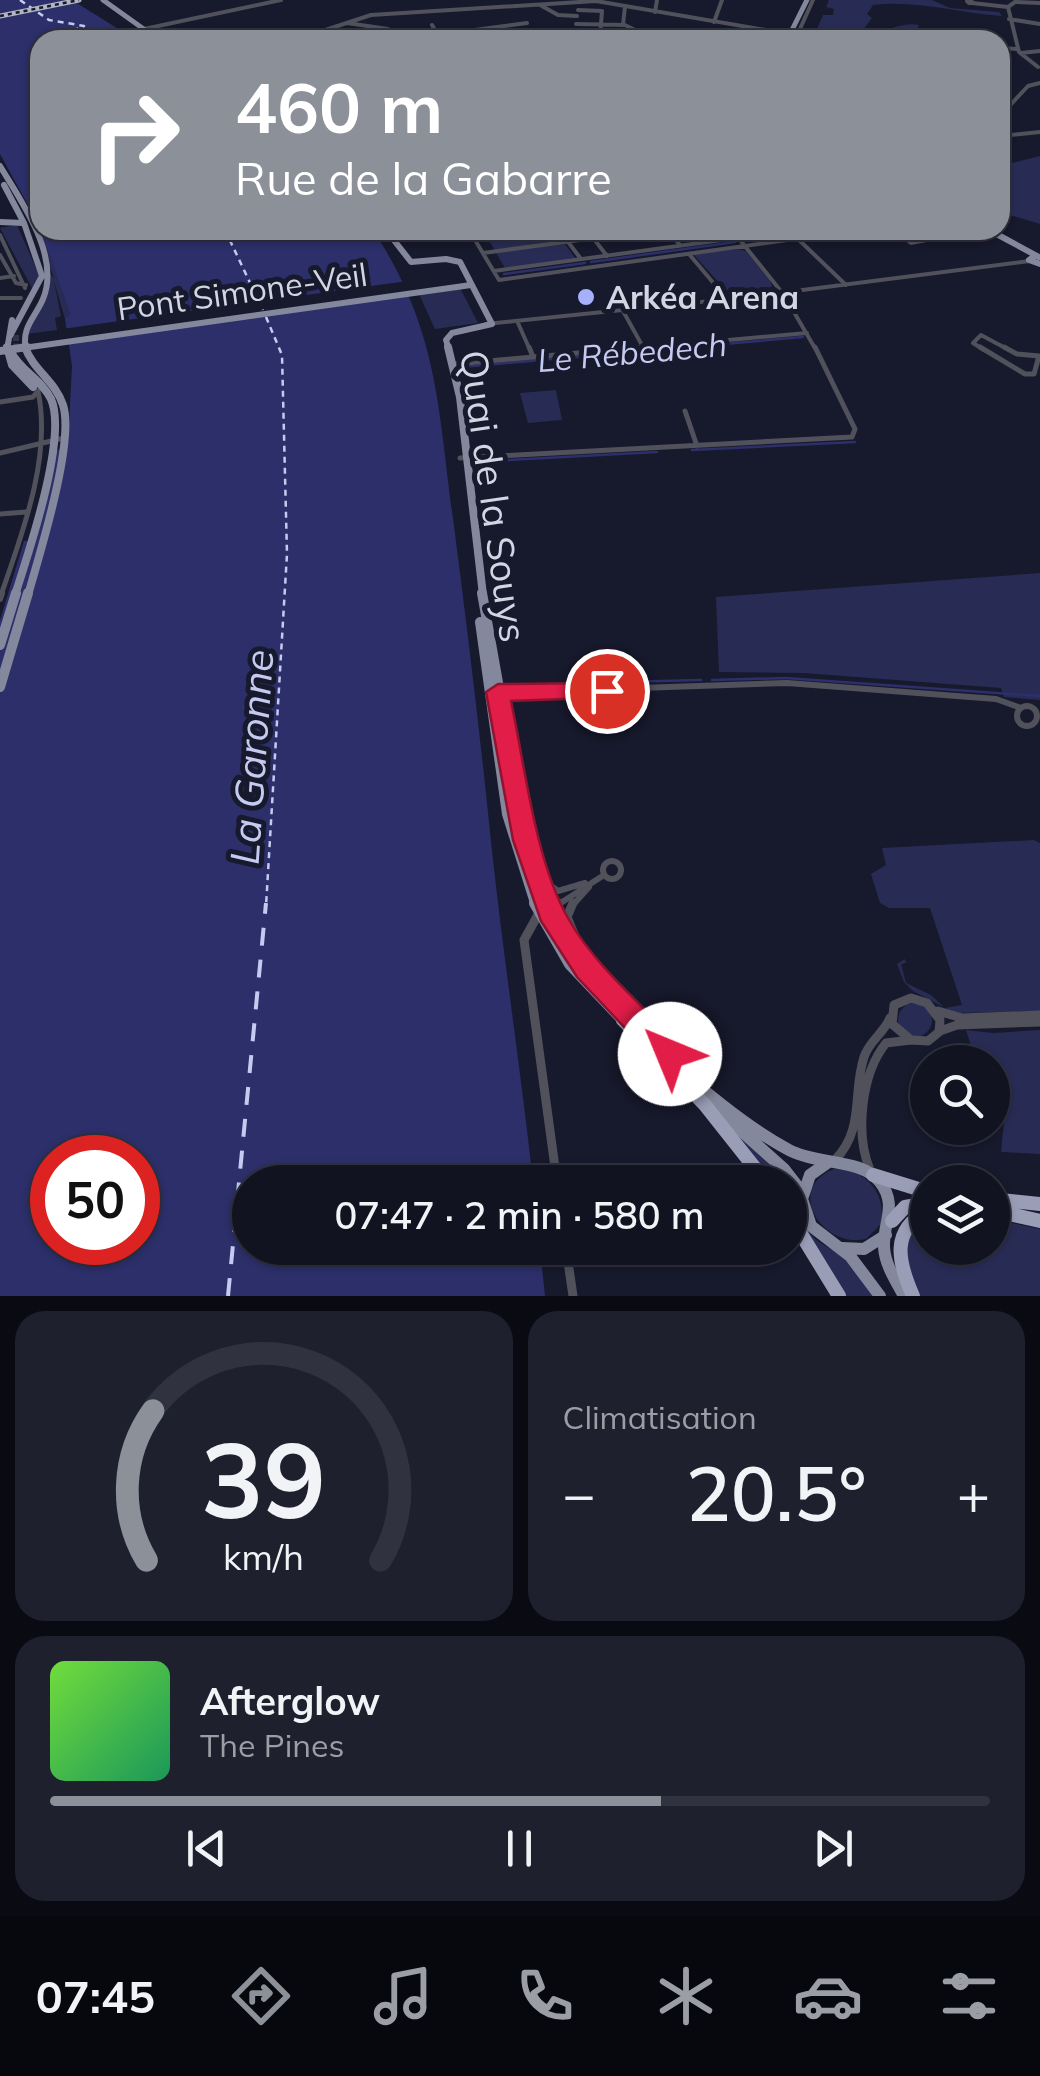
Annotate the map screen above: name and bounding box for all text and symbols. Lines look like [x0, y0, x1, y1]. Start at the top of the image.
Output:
text: 460 m [235, 63, 443, 151]
icon: right [70, 70, 200, 200]
text: Rue de la Gabarre [235, 150, 612, 206]
street label: Pont Simone-Veil [114, 254, 370, 328]
place label: Arkéa Arena [606, 277, 799, 317]
marker: Arkéa Arena [575, 286, 597, 308]
water label: Le Rébedech [536, 324, 728, 380]
street label: Quai de la Souys [450, 347, 538, 645]
water label: La Garonne [219, 648, 283, 866]
pin [565, 649, 650, 734]
icon: arrive [580, 664, 635, 719]
position arrow [618, 1002, 722, 1106]
map controls [910, 1045, 1010, 1265]
button: search [910, 1045, 1010, 1145]
speed limit sign: 50 [30, 1135, 160, 1265]
button: layers [910, 1165, 1010, 1265]
text: 07:47 · 2 min · 580 m [334, 1191, 705, 1239]
text: Climatisation [563, 1397, 757, 1437]
text: 39 [201, 1413, 326, 1544]
text: 20.5° [686, 1446, 867, 1540]
text: − [563, 1459, 596, 1528]
text: + [957, 1459, 990, 1528]
text: km/h [223, 1534, 304, 1579]
text: Afterglow [200, 1677, 380, 1725]
text: The Pines [200, 1725, 344, 1765]
icon: previous [179, 1821, 234, 1876]
icon: pause [492, 1821, 547, 1876]
icon: next [806, 1821, 861, 1876]
icon: directions [226, 1961, 296, 2031]
icon: music [368, 1961, 438, 2031]
icon: phone [510, 1961, 580, 2031]
icon: climate [651, 1961, 721, 2031]
icon: car [793, 1961, 863, 2031]
icon: filters [934, 1961, 1004, 2031]
text: 07:45 [36, 1968, 155, 2024]

